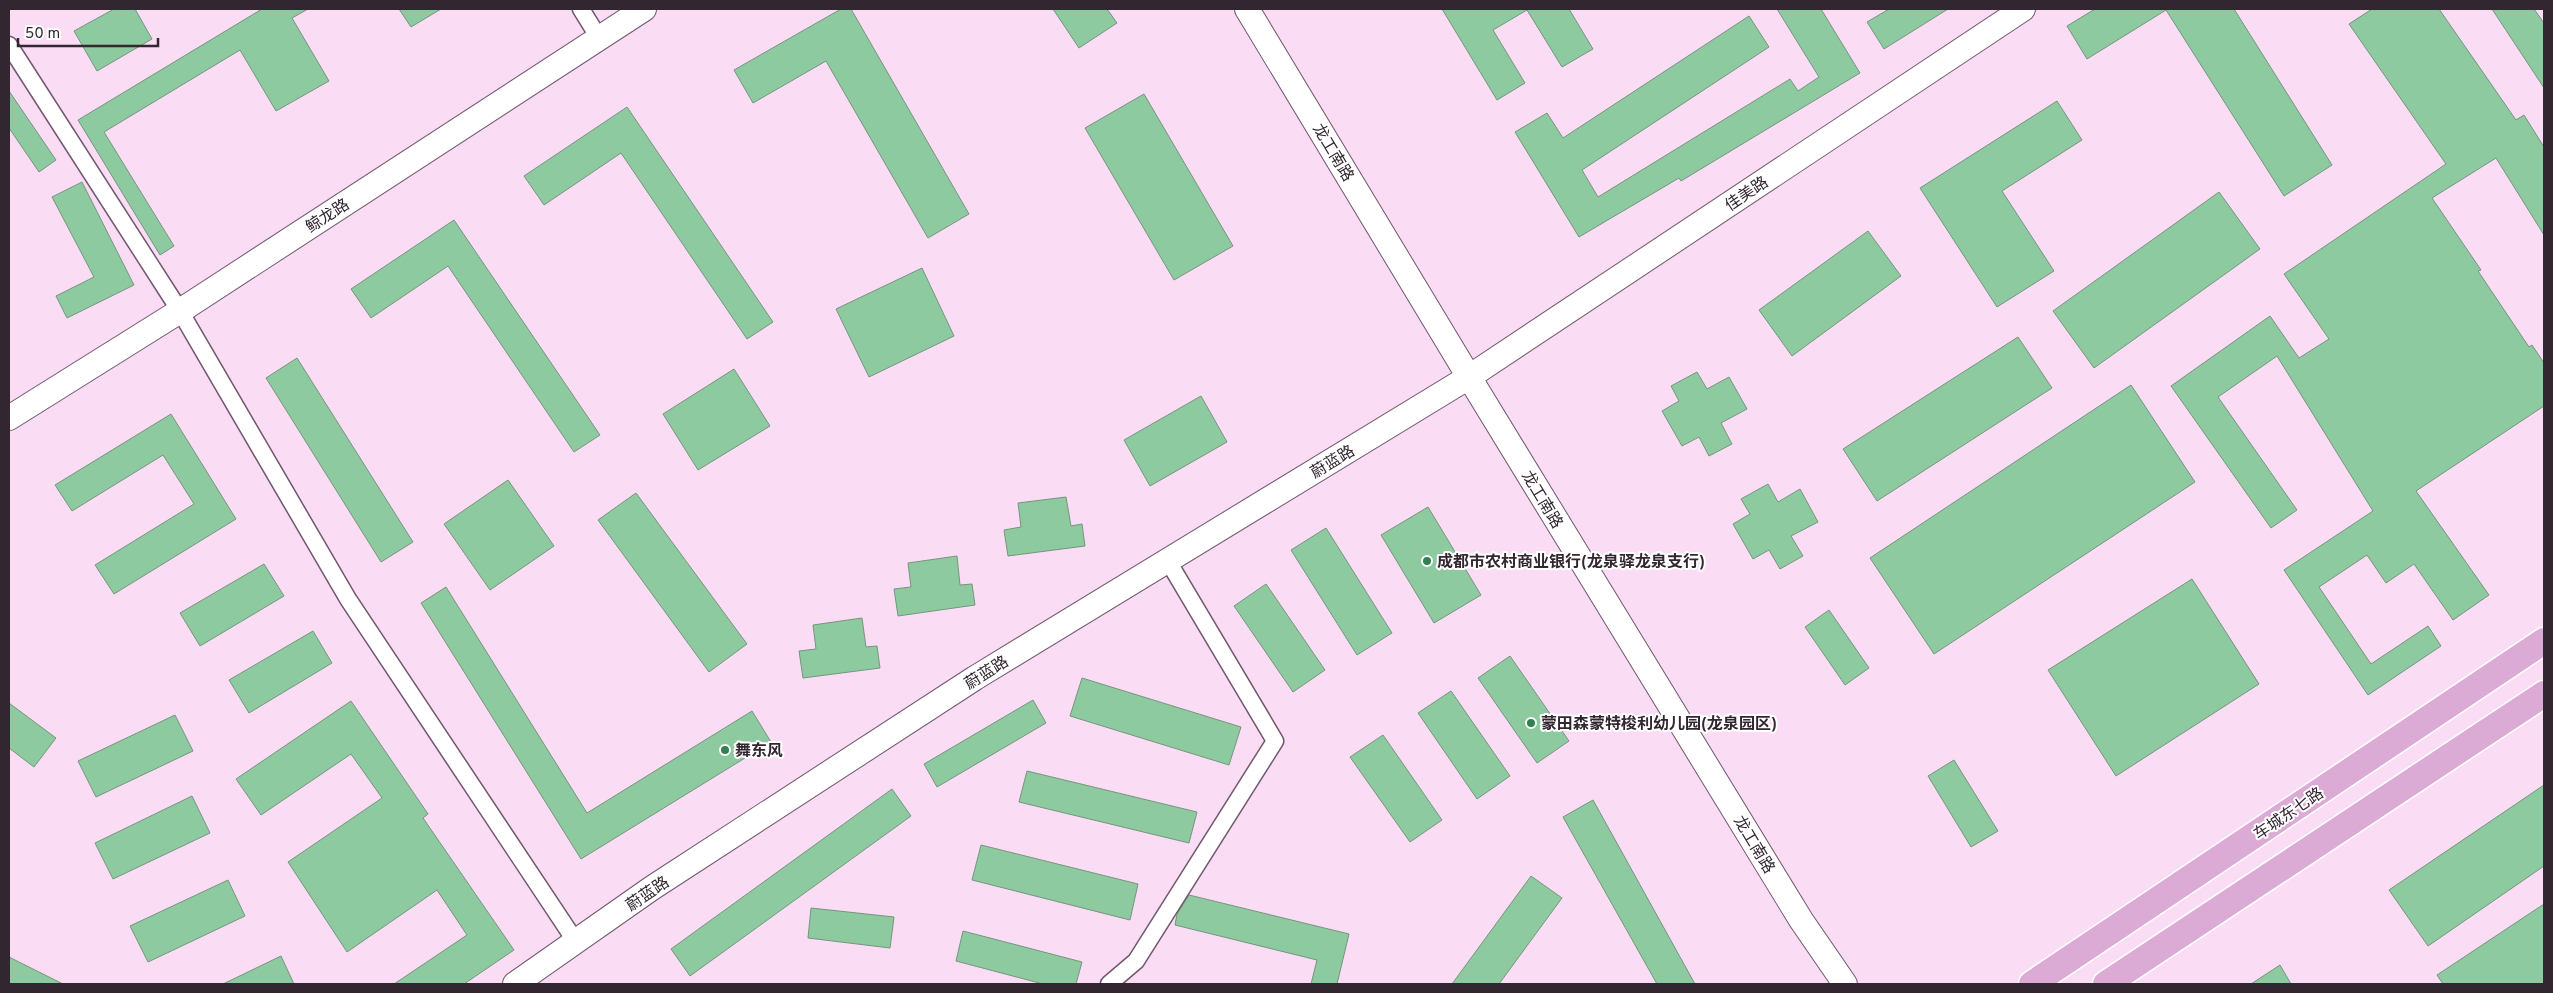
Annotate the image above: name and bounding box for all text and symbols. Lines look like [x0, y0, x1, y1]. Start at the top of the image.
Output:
scale bar [18, 15, 158, 47]
text: 50 m [25, 25, 60, 44]
street label: 龙工南路 [1307, 120, 1357, 186]
street label: 佳美路 [1722, 173, 1773, 216]
street label: 鲸龙路 [303, 195, 354, 238]
street label: 蔚蓝路 [1307, 442, 1359, 484]
street label: 龙工南路 [1516, 467, 1566, 533]
place label: 成都市农村商业银行(龙泉驿龙泉支行) [1437, 552, 1705, 573]
marker: 成都市农村商业银行(龙泉驿龙泉支行) [1421, 555, 1433, 567]
street label: 蔚蓝路 [961, 652, 1013, 695]
place label: 蒙田森蒙特梭利幼儿园(龙泉园区) [1541, 714, 1777, 735]
marker: 蒙田森蒙特梭利幼儿园(龙泉园区) [1525, 717, 1537, 729]
place label: 舞东风 [735, 742, 783, 762]
marker: 舞东风 [719, 744, 731, 756]
street label: 车城东七路 [2250, 784, 2328, 845]
street label: 龙工南路 [1728, 812, 1778, 878]
street label: 蔚蓝路 [623, 873, 674, 916]

